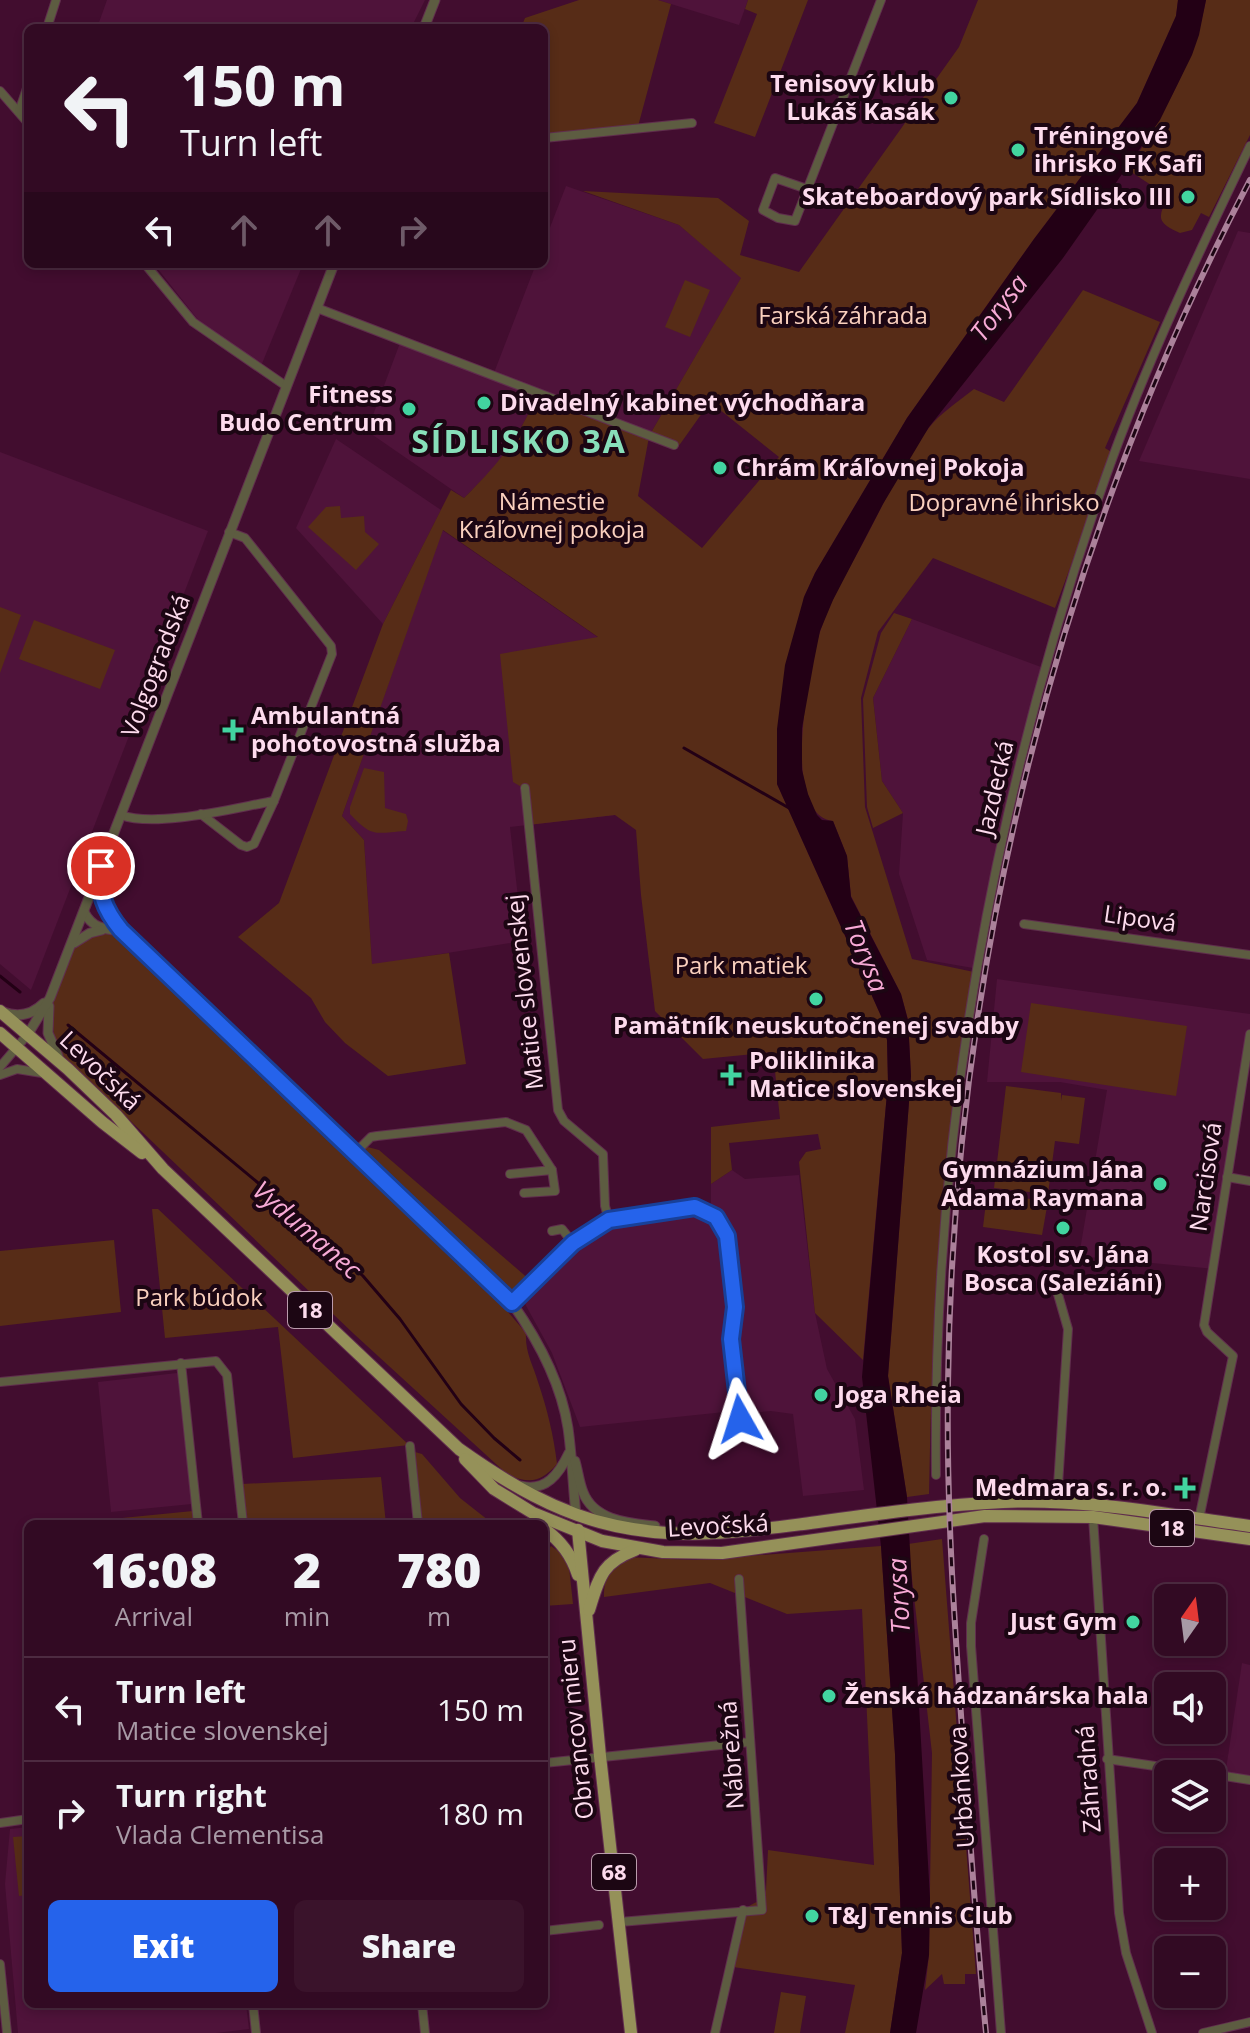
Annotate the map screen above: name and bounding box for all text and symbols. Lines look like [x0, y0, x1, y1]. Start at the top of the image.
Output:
text: 150 m [180, 46, 346, 122]
icon: left [48, 56, 152, 160]
place label: Tenisový klub Lukáš Kasák [770, 66, 935, 127]
marker: Tenisový klub Lukáš Kasák [942, 89, 960, 107]
text: Turn left [180, 118, 322, 167]
place label: Tréningové ihrisko FK Safi [1034, 118, 1203, 179]
marker: Tréningové ihrisko FK Safi [1009, 141, 1027, 159]
place label: Skateboardový park Sídlisko III [802, 179, 1172, 212]
marker: Skateboardový park Sídlisko III [1179, 188, 1197, 206]
icon: left [138, 208, 182, 252]
icon: ahead [222, 208, 266, 252]
icon: ahead [306, 208, 350, 252]
icon: right [390, 208, 434, 252]
water label: Torysa [961, 266, 1036, 348]
park label: Farská záhrada [758, 298, 928, 331]
place label: Fitness Budo Centrum [219, 377, 393, 438]
place label: Divadelný kabinet východňara [500, 385, 865, 418]
marker: Divadelný kabinet východňara [475, 394, 493, 412]
marker: Fitness Budo Centrum [400, 400, 418, 418]
district label: SÍDLISKO 3A [411, 419, 627, 462]
place label: Chrám Kráľovnej Pokoja [736, 450, 1024, 483]
marker: Chrám Kráľovnej Pokoja [711, 459, 729, 477]
park label: Námestie Kráľovnej pokoja [459, 484, 645, 545]
park label: Dopravné ihrisko [908, 485, 1100, 518]
street label: Volgogradská [112, 589, 197, 742]
place label: Ambulantná pohotovostná služba [251, 698, 501, 759]
marker: Ambulantná pohotovostná služba [222, 719, 244, 741]
street label: Jazdecká [966, 737, 1020, 840]
pin [67, 832, 135, 900]
icon: arrive [79, 844, 123, 888]
street label: Matice slovenskej [497, 893, 550, 1092]
street label: Lipová [1102, 896, 1179, 939]
water label: Torysa [836, 914, 898, 998]
park label: Park matiek [675, 948, 808, 981]
marker: Pamätník neuskutočnenej svadby [807, 990, 825, 1008]
place label: Pamätník neuskutočnenej svadby [613, 1008, 1019, 1041]
street label: Levočská [53, 1023, 149, 1117]
place label: Poliklinika Matice slovenskej [749, 1043, 963, 1104]
marker: Poliklinika Matice slovenskej [720, 1064, 742, 1086]
street label: Narcisová [1181, 1120, 1229, 1234]
place label: Gymnázium Jána Adama Raymana [941, 1152, 1144, 1213]
water label: Vydumanec [246, 1172, 370, 1287]
marker: Gymnázium Jána Adama Raymana [1151, 1175, 1169, 1193]
marker: Kostol sv. Jána Bosca (Saleziáni) [1054, 1219, 1072, 1237]
place label: Kostol sv. Jána Bosca (Saleziáni) [964, 1237, 1162, 1298]
park label: Park búdok [135, 1280, 263, 1313]
road number: 18 [288, 1292, 332, 1328]
position arrow [698, 1377, 782, 1461]
place label: Joga Rheia [835, 1377, 962, 1410]
marker: Joga Rheia [812, 1386, 830, 1404]
place label: Medmara s. r. o. [975, 1470, 1167, 1503]
marker: Medmara s. r. o. [1174, 1477, 1196, 1499]
street label: Levočská [666, 1505, 769, 1544]
road number: 18 [1150, 1510, 1194, 1546]
text: 16:08 [91, 1537, 217, 1602]
text: 2 [293, 1537, 321, 1602]
text: 780 [397, 1537, 481, 1602]
water label: Torysa [878, 1557, 918, 1635]
north arrow [1154, 1584, 1226, 1656]
map controls [1154, 1584, 1226, 2008]
text: Arrival [115, 1598, 193, 1634]
text: min [284, 1598, 330, 1634]
text: m [427, 1598, 451, 1634]
place label: Just Gym [1008, 1604, 1117, 1637]
marker: Just Gym [1124, 1613, 1142, 1631]
street label: Obrancov mieru [549, 1637, 600, 1821]
text: Turn left [116, 1671, 246, 1712]
button: sound [1154, 1672, 1226, 1744]
place label: Ženská hádzanárska hala [845, 1678, 1149, 1711]
icon: left [48, 1687, 92, 1731]
marker: Ženská hádzanárska hala [820, 1687, 838, 1705]
text: 150 m [437, 1689, 524, 1730]
street label: Nábrežná [710, 1700, 751, 1810]
text: Matice slovenskej [116, 1712, 329, 1748]
street label: Záhradná [1067, 1724, 1108, 1834]
street label: Urbánkova [940, 1725, 981, 1849]
button: layers [1154, 1760, 1226, 1832]
text: Turn right [116, 1775, 267, 1816]
icon: right [48, 1791, 92, 1835]
text: 180 m [437, 1793, 524, 1834]
text: Vlada Clementisa [116, 1816, 324, 1852]
button: + [1154, 1848, 1226, 1920]
road number: 68 [592, 1854, 636, 1890]
place label: T&J Tennis Club [828, 1898, 1013, 1931]
button: Exit [48, 1900, 278, 1992]
button: Share [294, 1900, 524, 1992]
marker: T&J Tennis Club [803, 1907, 821, 1925]
button: − [1154, 1936, 1226, 2008]

